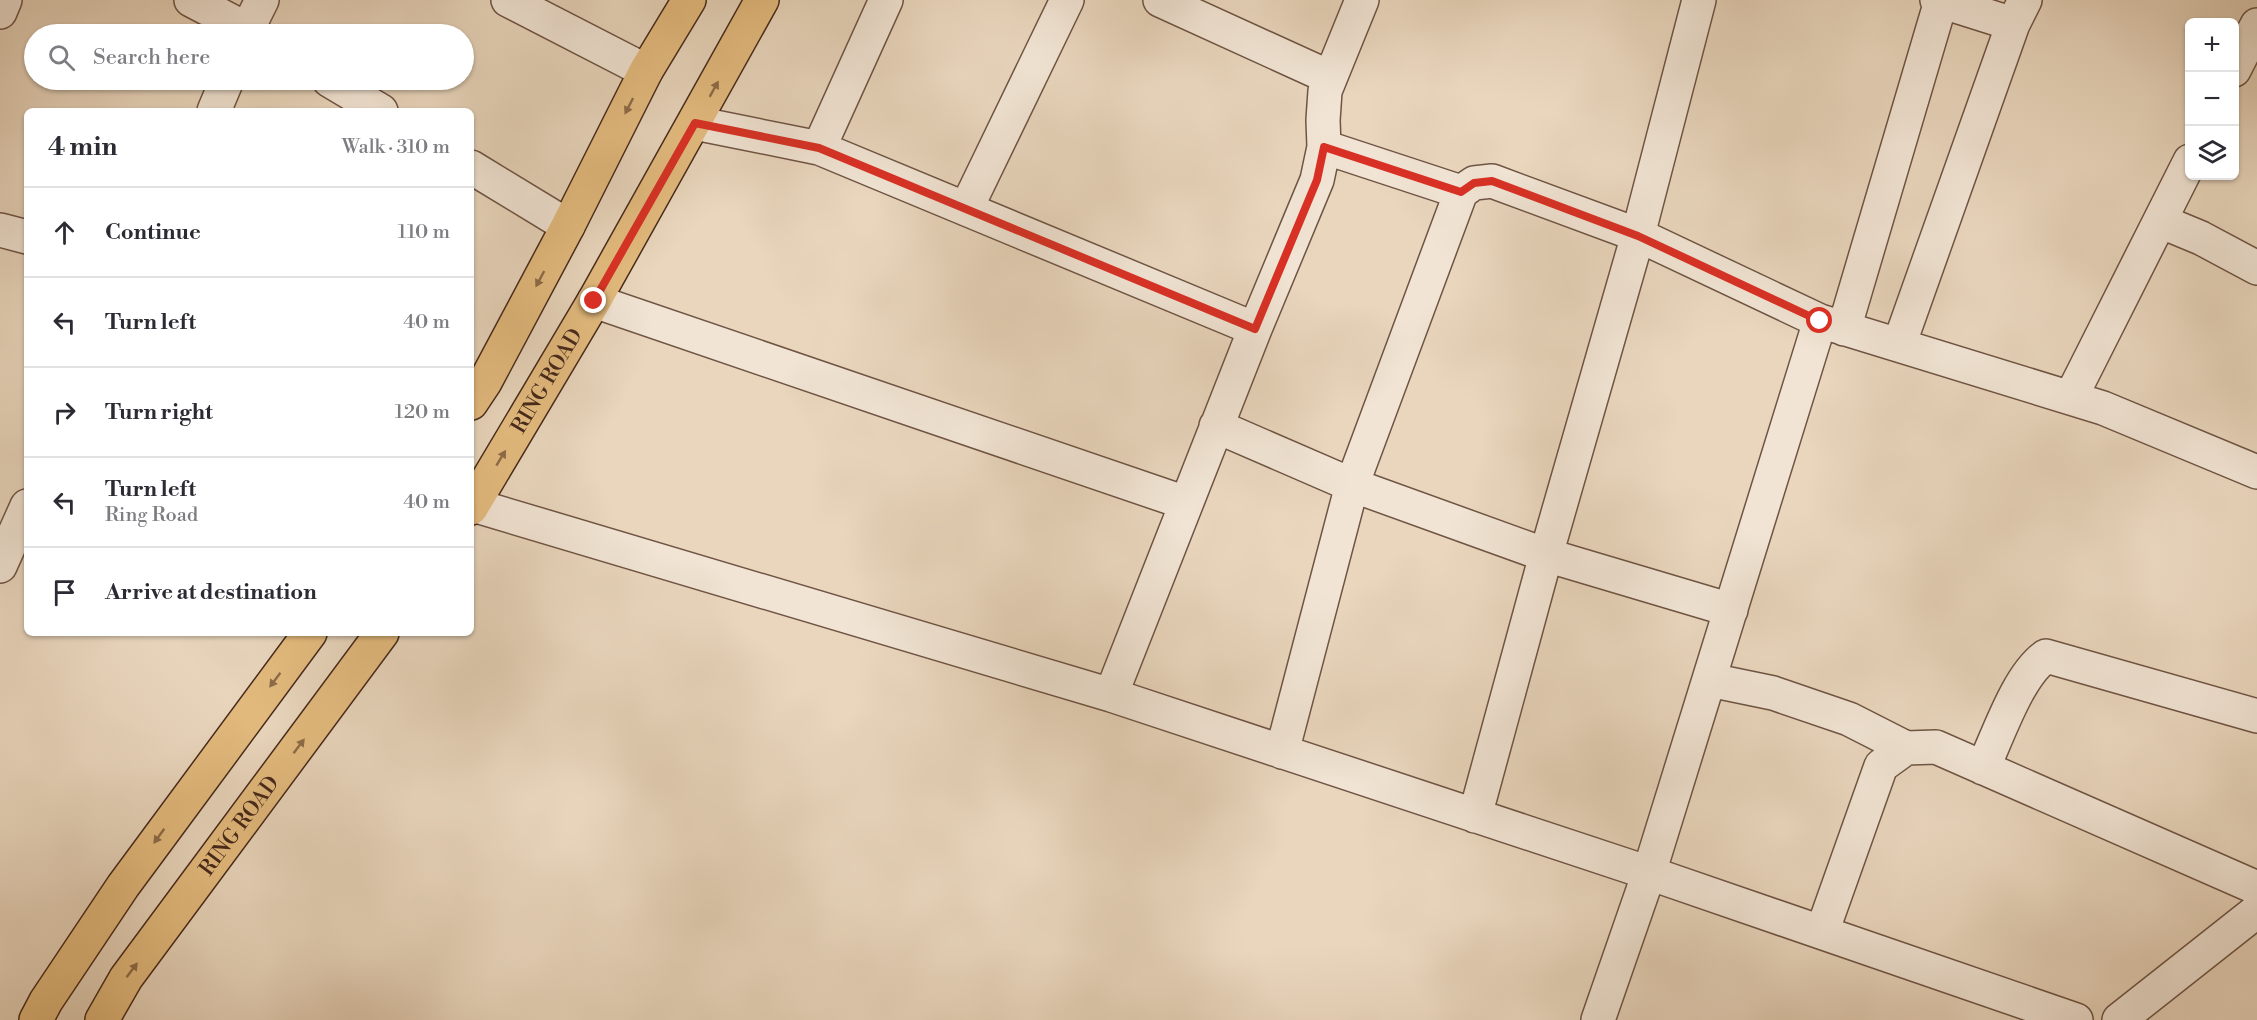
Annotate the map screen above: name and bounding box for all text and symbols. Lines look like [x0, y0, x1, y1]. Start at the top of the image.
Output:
map controls [2185, 18, 2239, 180]
button: + [2185, 18, 2239, 72]
search box [24, 24, 474, 90]
icon: search [45, 41, 78, 74]
text: Search here [93, 44, 210, 71]
button: − [2185, 72, 2239, 126]
one-way arrow [709, 80, 719, 97]
one-way arrow [624, 97, 634, 114]
button: layers [2185, 126, 2239, 180]
text: 4 min [48, 131, 118, 163]
text: Walk · 310 m [342, 135, 450, 160]
icon: ahead [48, 216, 81, 249]
text: Continue [105, 219, 201, 246]
text: 110 m [398, 220, 450, 245]
one-way arrow [535, 271, 545, 288]
route end [580, 287, 606, 313]
icon: left [48, 306, 81, 339]
route start [1806, 307, 1832, 333]
text: Turn left [105, 309, 196, 336]
text: 40 m [403, 310, 450, 335]
street label: RING ROAD [506, 324, 589, 439]
icon: right [48, 396, 81, 429]
text: Turn right [105, 399, 213, 426]
text: 120 m [395, 400, 450, 425]
one-way arrow [496, 449, 506, 466]
text: Turn left [105, 476, 196, 503]
icon: left [48, 486, 81, 519]
text: 40 m [403, 490, 450, 515]
text: Ring Road [105, 503, 198, 528]
icon: arrive [48, 576, 81, 609]
text: Arrive at destination [105, 579, 317, 606]
one-way arrow [269, 671, 281, 687]
one-way arrow [292, 739, 304, 754]
street label: RING ROAD [194, 771, 285, 881]
one-way arrow [153, 828, 165, 844]
one-way arrow [126, 962, 138, 978]

